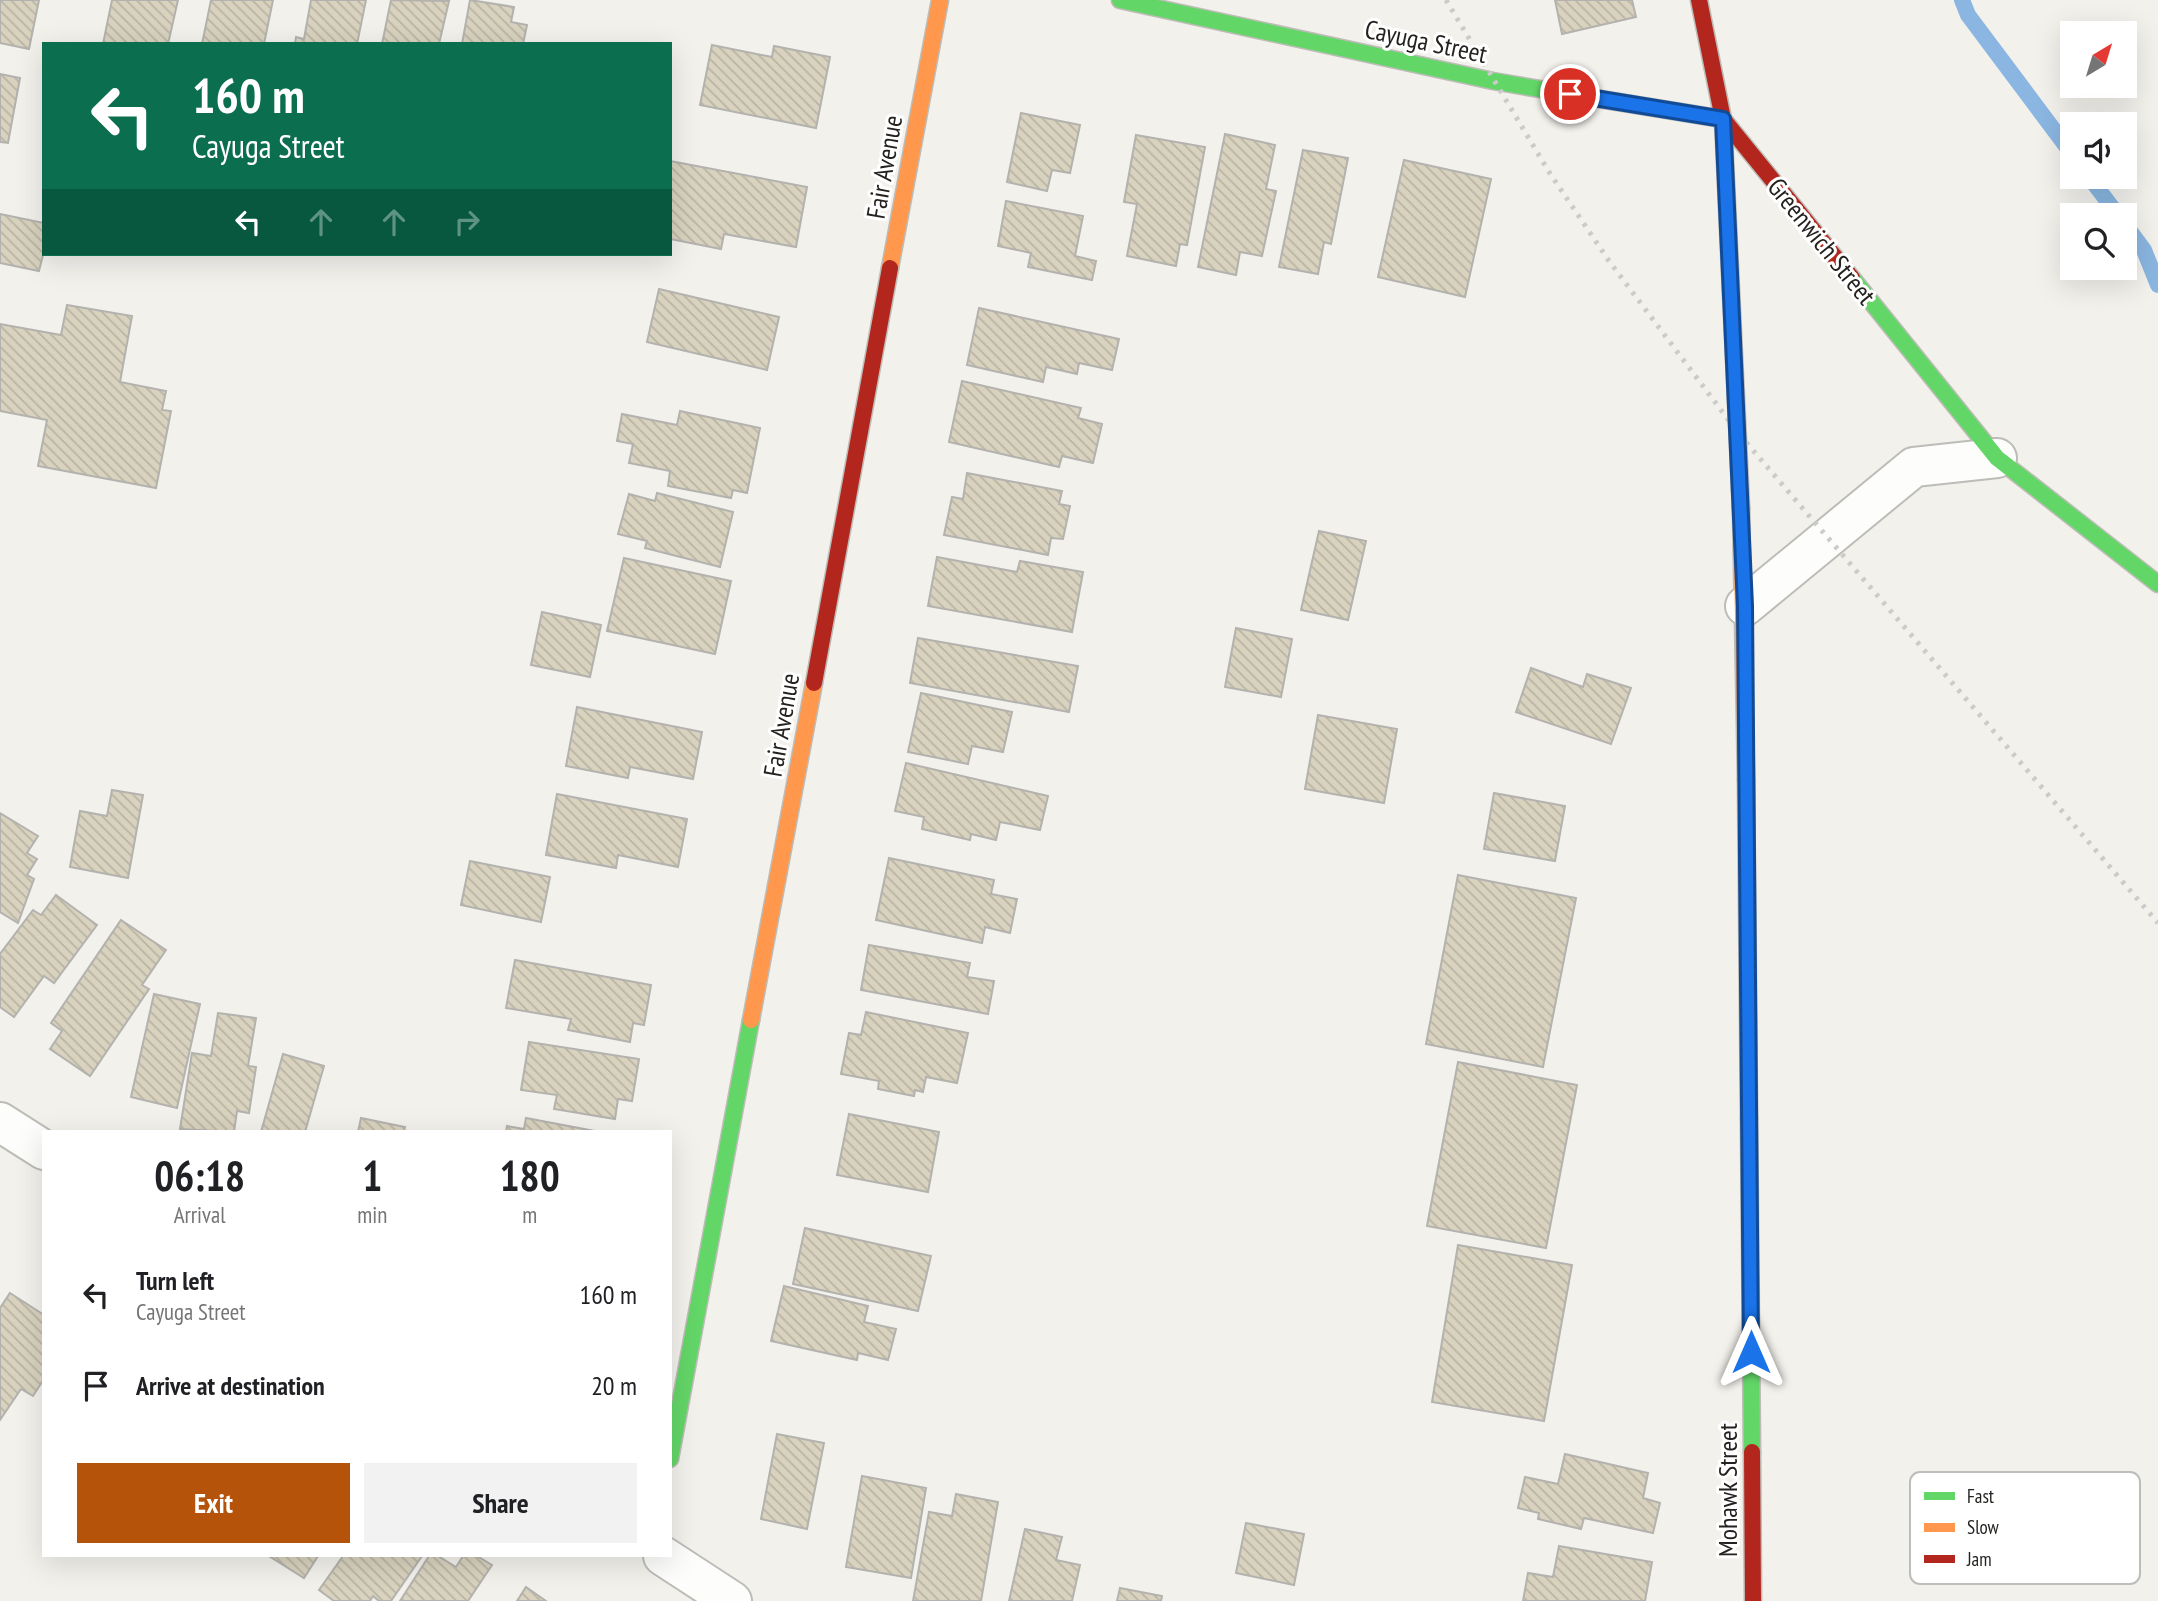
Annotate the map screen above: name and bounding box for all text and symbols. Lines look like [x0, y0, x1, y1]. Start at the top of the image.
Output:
street label: Cayuga Street [1362, 12, 1490, 70]
north arrow [2060, 21, 2137, 98]
map controls [2060, 21, 2137, 280]
text: 160 m [192, 63, 305, 127]
pin [1540, 64, 1600, 124]
icon: left [77, 70, 168, 161]
icon: arrive [1551, 75, 1589, 113]
button: sound [2060, 112, 2137, 189]
street label: Fair Avenue [859, 113, 909, 221]
text: Cayuga Street [192, 125, 345, 167]
street label: Greenwich Street [1761, 171, 1883, 311]
icon: left [229, 203, 267, 241]
icon: ahead [302, 203, 340, 241]
icon: ahead [375, 203, 413, 241]
icon: right [448, 203, 486, 241]
button: search [2060, 203, 2137, 280]
street label: Fair Avenue [756, 671, 806, 779]
text: 06:18 [154, 1148, 245, 1203]
text: 1 [362, 1148, 382, 1203]
text: 180 [500, 1148, 560, 1203]
text: Arrival [174, 1200, 226, 1229]
text: min [357, 1200, 387, 1229]
text: m [522, 1200, 537, 1229]
text: Turn left [136, 1264, 214, 1297]
icon: left [77, 1276, 115, 1314]
text: 160 m [579, 1278, 637, 1311]
text: Cayuga Street [136, 1297, 246, 1326]
position arrow [1714, 1315, 1788, 1389]
icon: arrive [77, 1367, 115, 1405]
text: Arrive at destination [136, 1369, 325, 1402]
text: 20 m [591, 1369, 637, 1402]
street label: Mohawk Street [1711, 1423, 1744, 1557]
button: Exit [77, 1463, 350, 1543]
button: Share [364, 1463, 637, 1543]
legend [1910, 1472, 2140, 1584]
text: Fast [1967, 1484, 1995, 1508]
text: Slow [1967, 1515, 2000, 1539]
text: Jam [1966, 1547, 1992, 1571]

